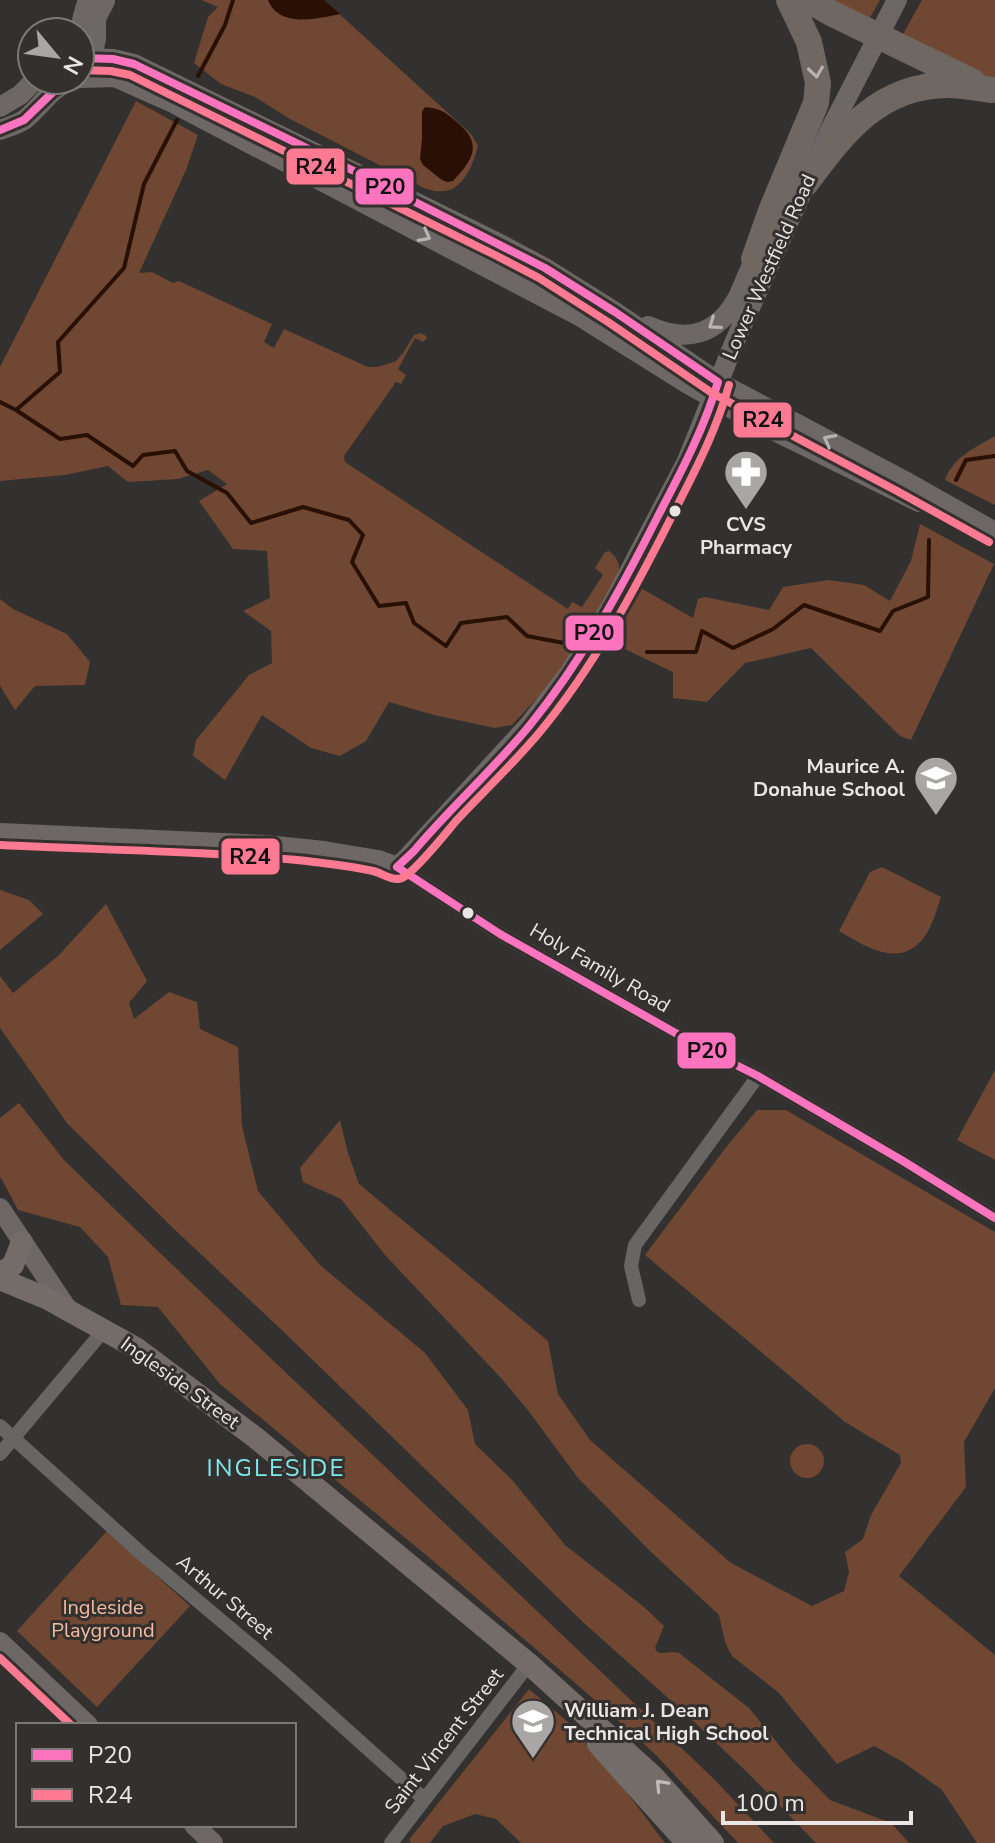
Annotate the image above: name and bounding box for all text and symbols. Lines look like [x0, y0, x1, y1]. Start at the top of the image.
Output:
north arrow [16, 16, 96, 96]
text: N [56, 51, 90, 80]
one-way arrow [807, 66, 824, 79]
line badge: R24 [285, 147, 346, 186]
text: R24 [295, 152, 337, 182]
line badge: P20 [354, 167, 415, 206]
street label: Lower Westfield Road [716, 170, 822, 364]
text: P20 [365, 172, 405, 202]
one-way arrow [416, 226, 431, 241]
one-way arrow [708, 314, 722, 329]
line badge: R24 [732, 401, 793, 439]
text: R24 [742, 405, 784, 435]
one-way arrow [823, 435, 837, 450]
pharmacy icon: CVS Pharmacy [722, 448, 770, 511]
unlabelled marker [667, 503, 683, 519]
place label: CVS Pharmacy [700, 511, 793, 561]
line badge: P20 [564, 614, 625, 652]
text: P20 [574, 618, 614, 648]
place label: Maurice A. Donahue School [753, 753, 906, 803]
school or university icon: Maurice A. Donahue School [912, 754, 960, 817]
line badge: R24 [220, 837, 281, 876]
text: R24 [229, 842, 271, 872]
unlabelled marker [460, 905, 476, 921]
street label: Holy Family Road [525, 917, 675, 1019]
line badge: P20 [676, 1031, 737, 1070]
text: P20 [687, 1036, 727, 1066]
street label: Ingleside Street [115, 1331, 246, 1436]
district label: INGLESIDE [207, 1452, 345, 1484]
street label: Arthur Street [171, 1549, 280, 1646]
park label: Ingleside Playground [51, 1594, 155, 1644]
street label: Saint Vincent Street [378, 1662, 510, 1820]
school or university icon: William J. Dean Technical High School [509, 1697, 557, 1760]
place label: William J. Dean Technical High School [564, 1697, 769, 1747]
legend [16, 1723, 296, 1827]
text: P20 [88, 1739, 132, 1771]
scale bar [723, 1775, 911, 1825]
text: R24 [88, 1779, 133, 1811]
one-way arrow [656, 1780, 670, 1795]
text: 100 m [735, 1787, 805, 1819]

